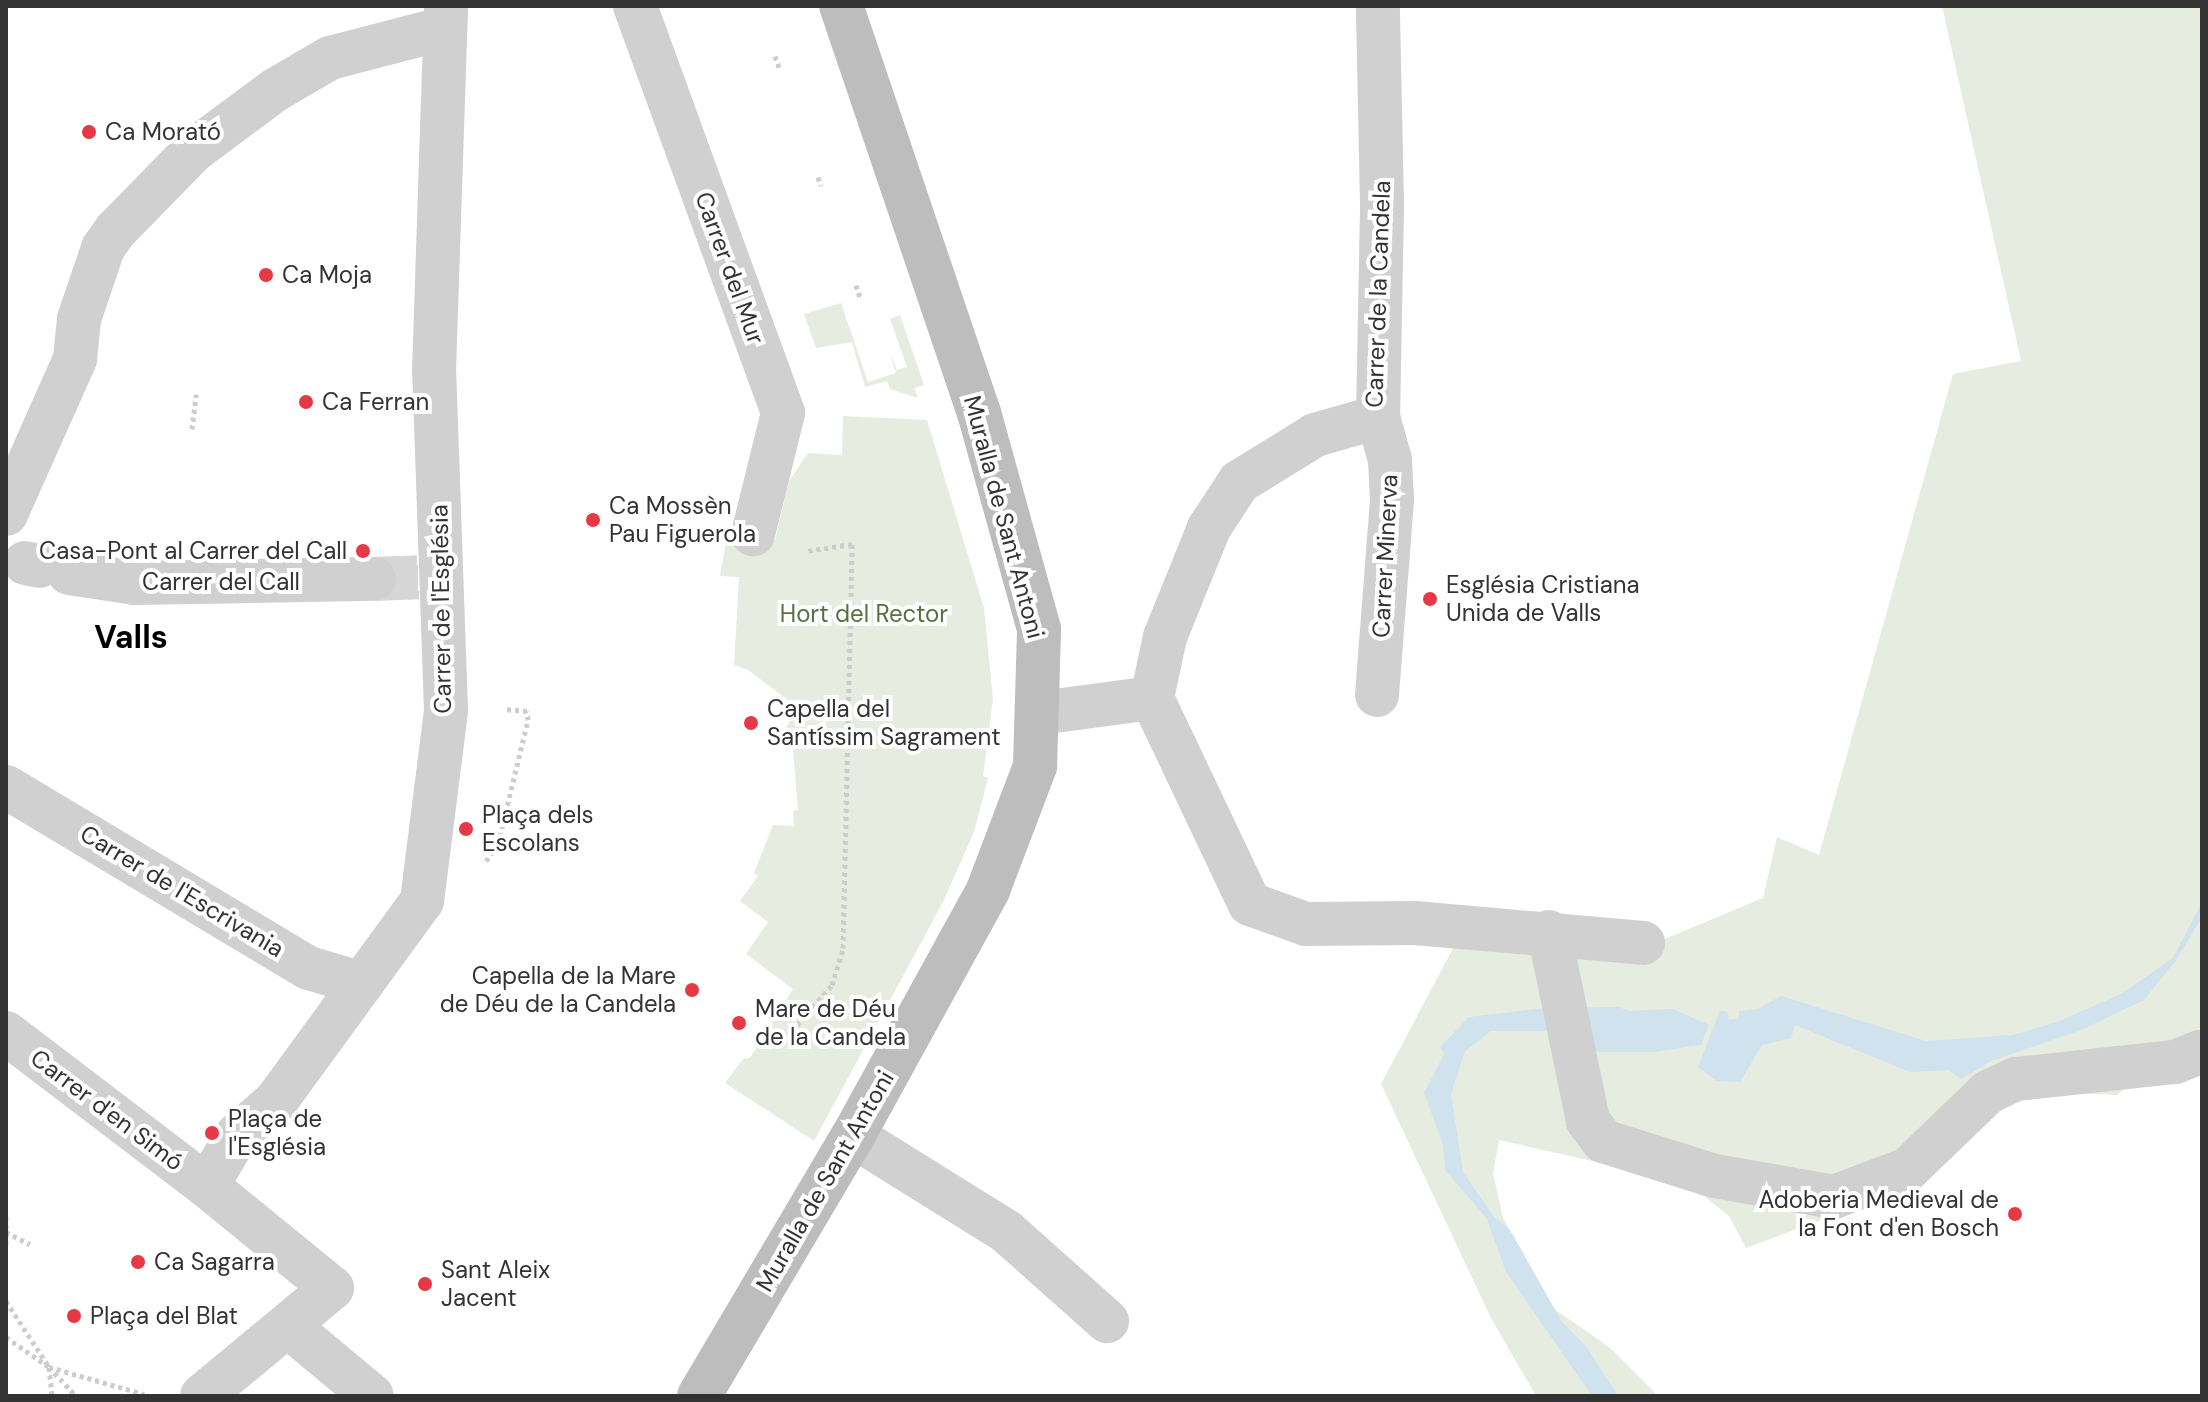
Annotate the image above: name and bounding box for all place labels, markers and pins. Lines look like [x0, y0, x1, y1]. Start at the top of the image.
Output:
place label: Ca Morató [105, 118, 221, 146]
marker: Ca Morató [80, 123, 98, 141]
place label: Ca Moja [282, 261, 372, 289]
marker: Ca Moja [257, 266, 275, 284]
place label: Ca Ferran [322, 388, 429, 416]
marker: Ca Ferran [297, 393, 315, 411]
place label: Ca Mossèn Pau Figuerola [609, 492, 756, 548]
marker: Ca Mossèn Pau Figuerola [584, 511, 602, 529]
place label: Casa-Pont al Carrer del Call [39, 537, 347, 565]
marker: Casa-Pont al Carrer del Call [354, 542, 372, 560]
place label: Església Cristiana Unida de Valls [1446, 571, 1640, 627]
marker: Església Cristiana Unida de Valls [1421, 590, 1439, 608]
place label: Capella del Santíssim Sagrament [767, 695, 1001, 751]
marker: Capella del Santíssim Sagrament [742, 714, 760, 732]
place label: Plaça dels Escolans [482, 801, 594, 857]
marker: Plaça dels Escolans [457, 820, 475, 838]
place label: Capella de la Mare de Déu de la Candela [440, 962, 676, 1018]
marker: Capella de la Mare de Déu de la Candela [683, 981, 701, 999]
place label: Mare de Déu de la Candela [755, 995, 906, 1051]
marker: Mare de Déu de la Candela [730, 1014, 748, 1032]
place label: Plaça de l'Església [228, 1105, 326, 1161]
marker: Plaça de l'Església [203, 1124, 221, 1142]
place label: Adoberia Medieval de la Font d'en Bosch [1758, 1186, 1999, 1242]
marker: Adoberia Medieval de la Font d'en Bosch [2006, 1205, 2024, 1223]
place label: Ca Sagarra [154, 1248, 275, 1276]
marker: Ca Sagarra [129, 1253, 147, 1271]
place label: Sant Aleix Jacent [441, 1256, 550, 1312]
marker: Sant Aleix Jacent [416, 1275, 434, 1293]
place label: Plaça del Blat [90, 1302, 238, 1330]
marker: Plaça del Blat [65, 1307, 83, 1325]

